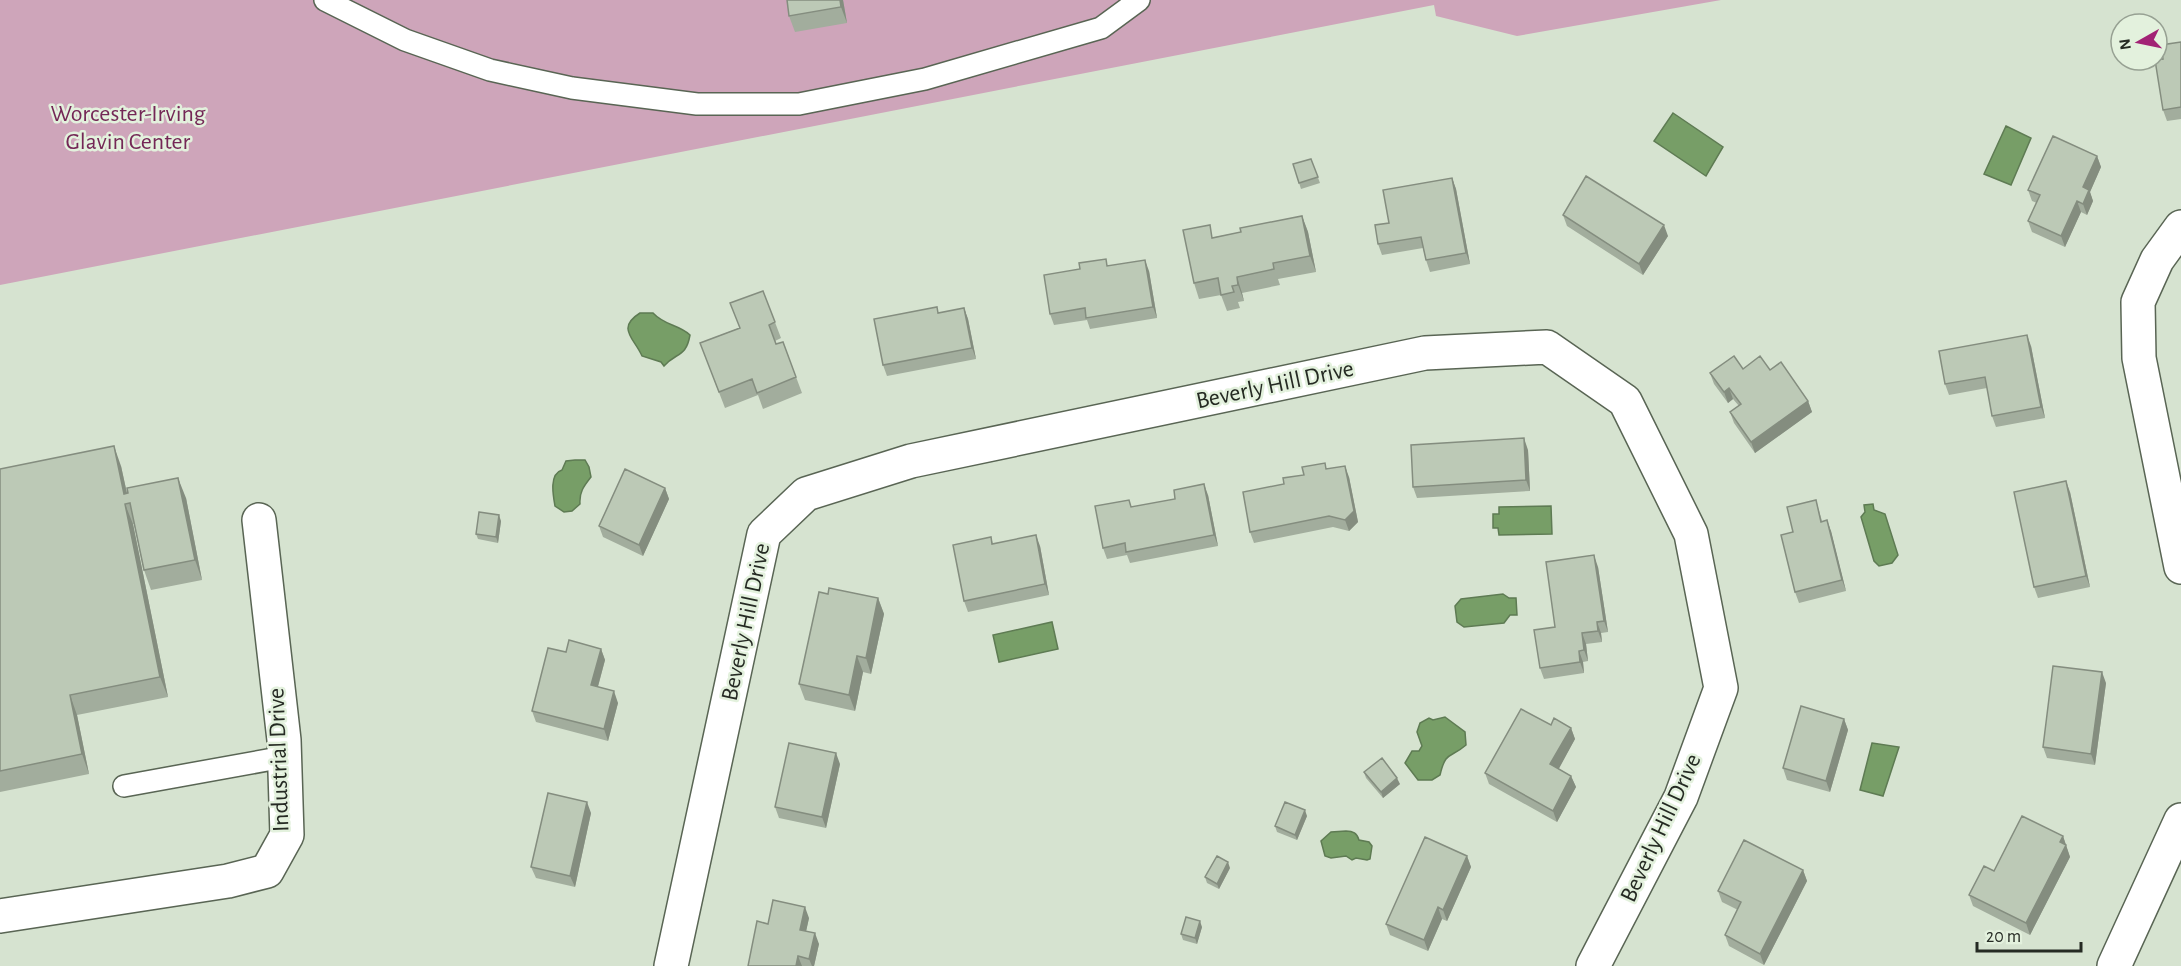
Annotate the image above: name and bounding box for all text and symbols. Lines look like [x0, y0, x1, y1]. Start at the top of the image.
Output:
north arrow [2109, 12, 2169, 72]
text: N [2116, 37, 2134, 51]
park label: Worcester-Irving Glavin Center [50, 102, 206, 154]
street label: Beverly Hill Drive [1194, 357, 1356, 413]
street label: Beverly Hill Drive [718, 541, 774, 703]
street label: Industrial Drive [264, 688, 294, 832]
street label: Beverly Hill Drive [1616, 750, 1706, 906]
scale bar [1977, 915, 2080, 953]
text: 20 m [1986, 928, 2021, 946]

